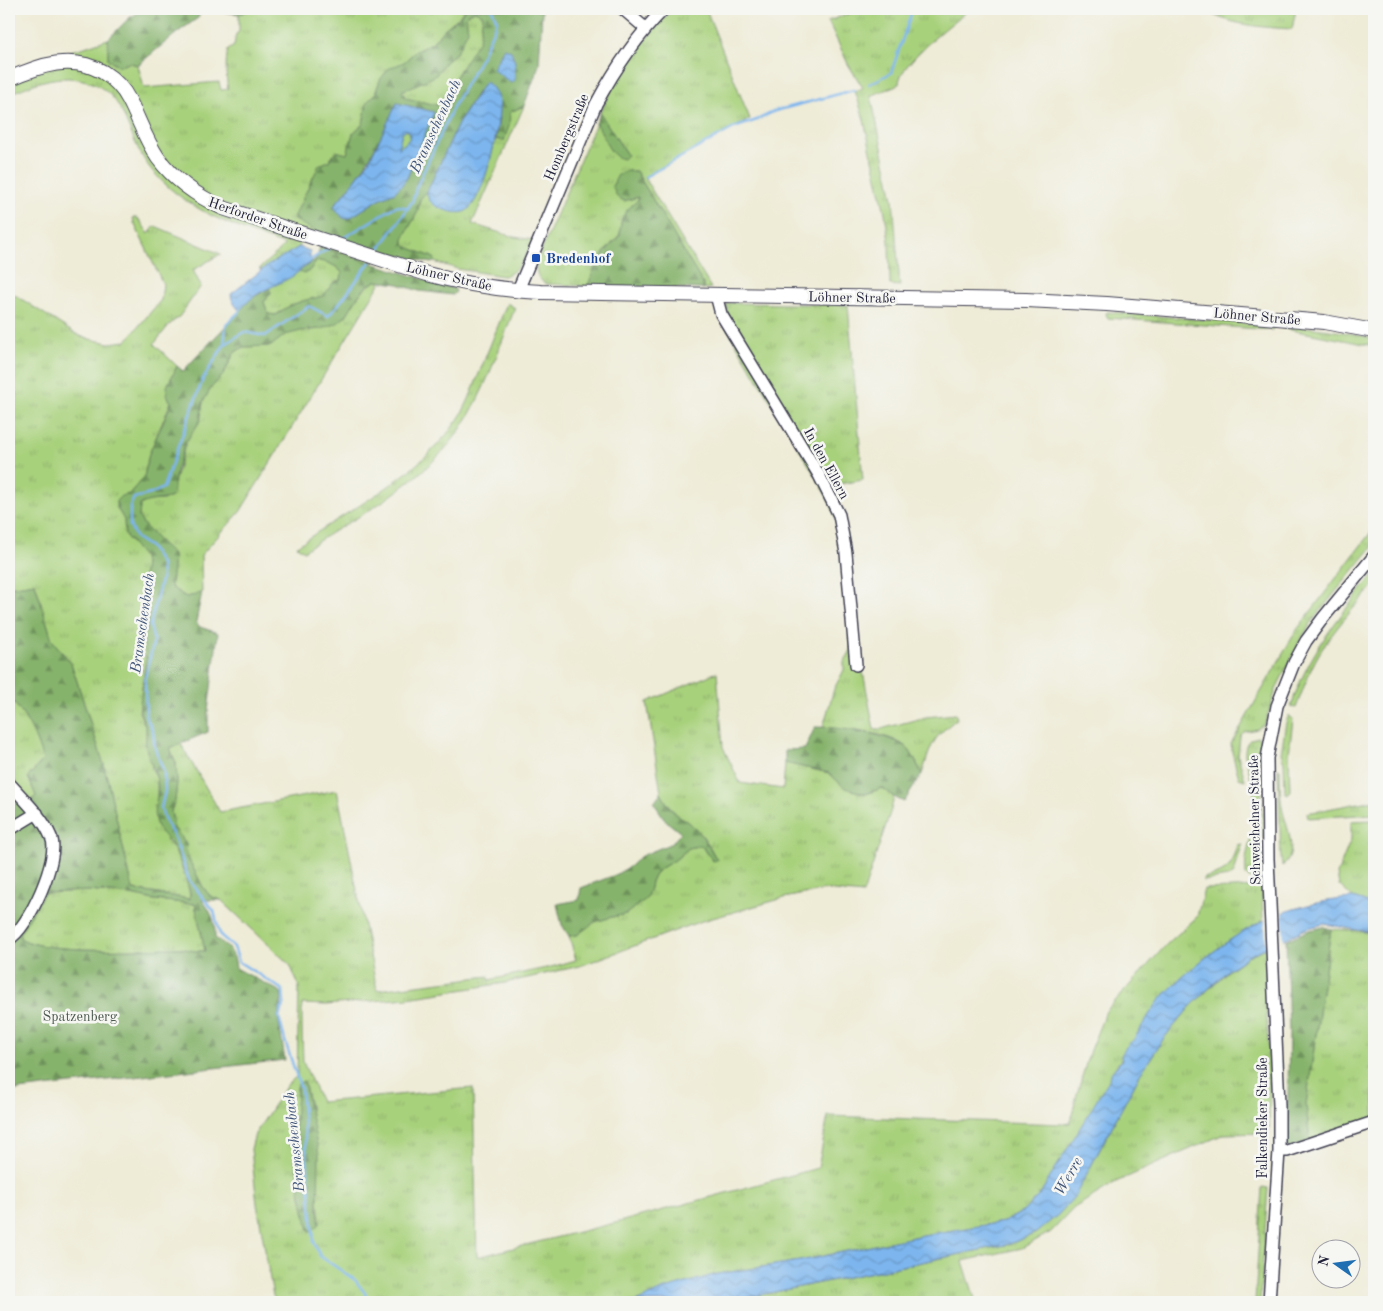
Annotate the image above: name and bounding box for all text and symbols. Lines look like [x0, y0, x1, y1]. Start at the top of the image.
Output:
water label: Bramschenbach [408, 77, 465, 177]
street label: Hombergstraße [542, 92, 592, 183]
street label: Herforder Straße [206, 195, 309, 242]
marker: Bredenhof [530, 252, 542, 264]
place label: Bredenhof [546, 252, 611, 266]
street label: Löhner Straße [405, 260, 493, 294]
street label: Löhner Straße [808, 290, 896, 306]
street label: Löhner Straße [1213, 306, 1301, 328]
street label: In den Ellern [801, 425, 852, 502]
water label: Bramschenbach [129, 572, 158, 675]
street label: Schweichelner Straße [1247, 755, 1263, 885]
park label: Spatzenberg [43, 1010, 118, 1024]
street label: Falkendieker Straße [1256, 1057, 1270, 1179]
water label: Bramschenbach [283, 1090, 308, 1194]
water label: Werre [1052, 1155, 1086, 1198]
north arrow [1310, 1238, 1360, 1288]
text: N [1316, 1254, 1333, 1268]

